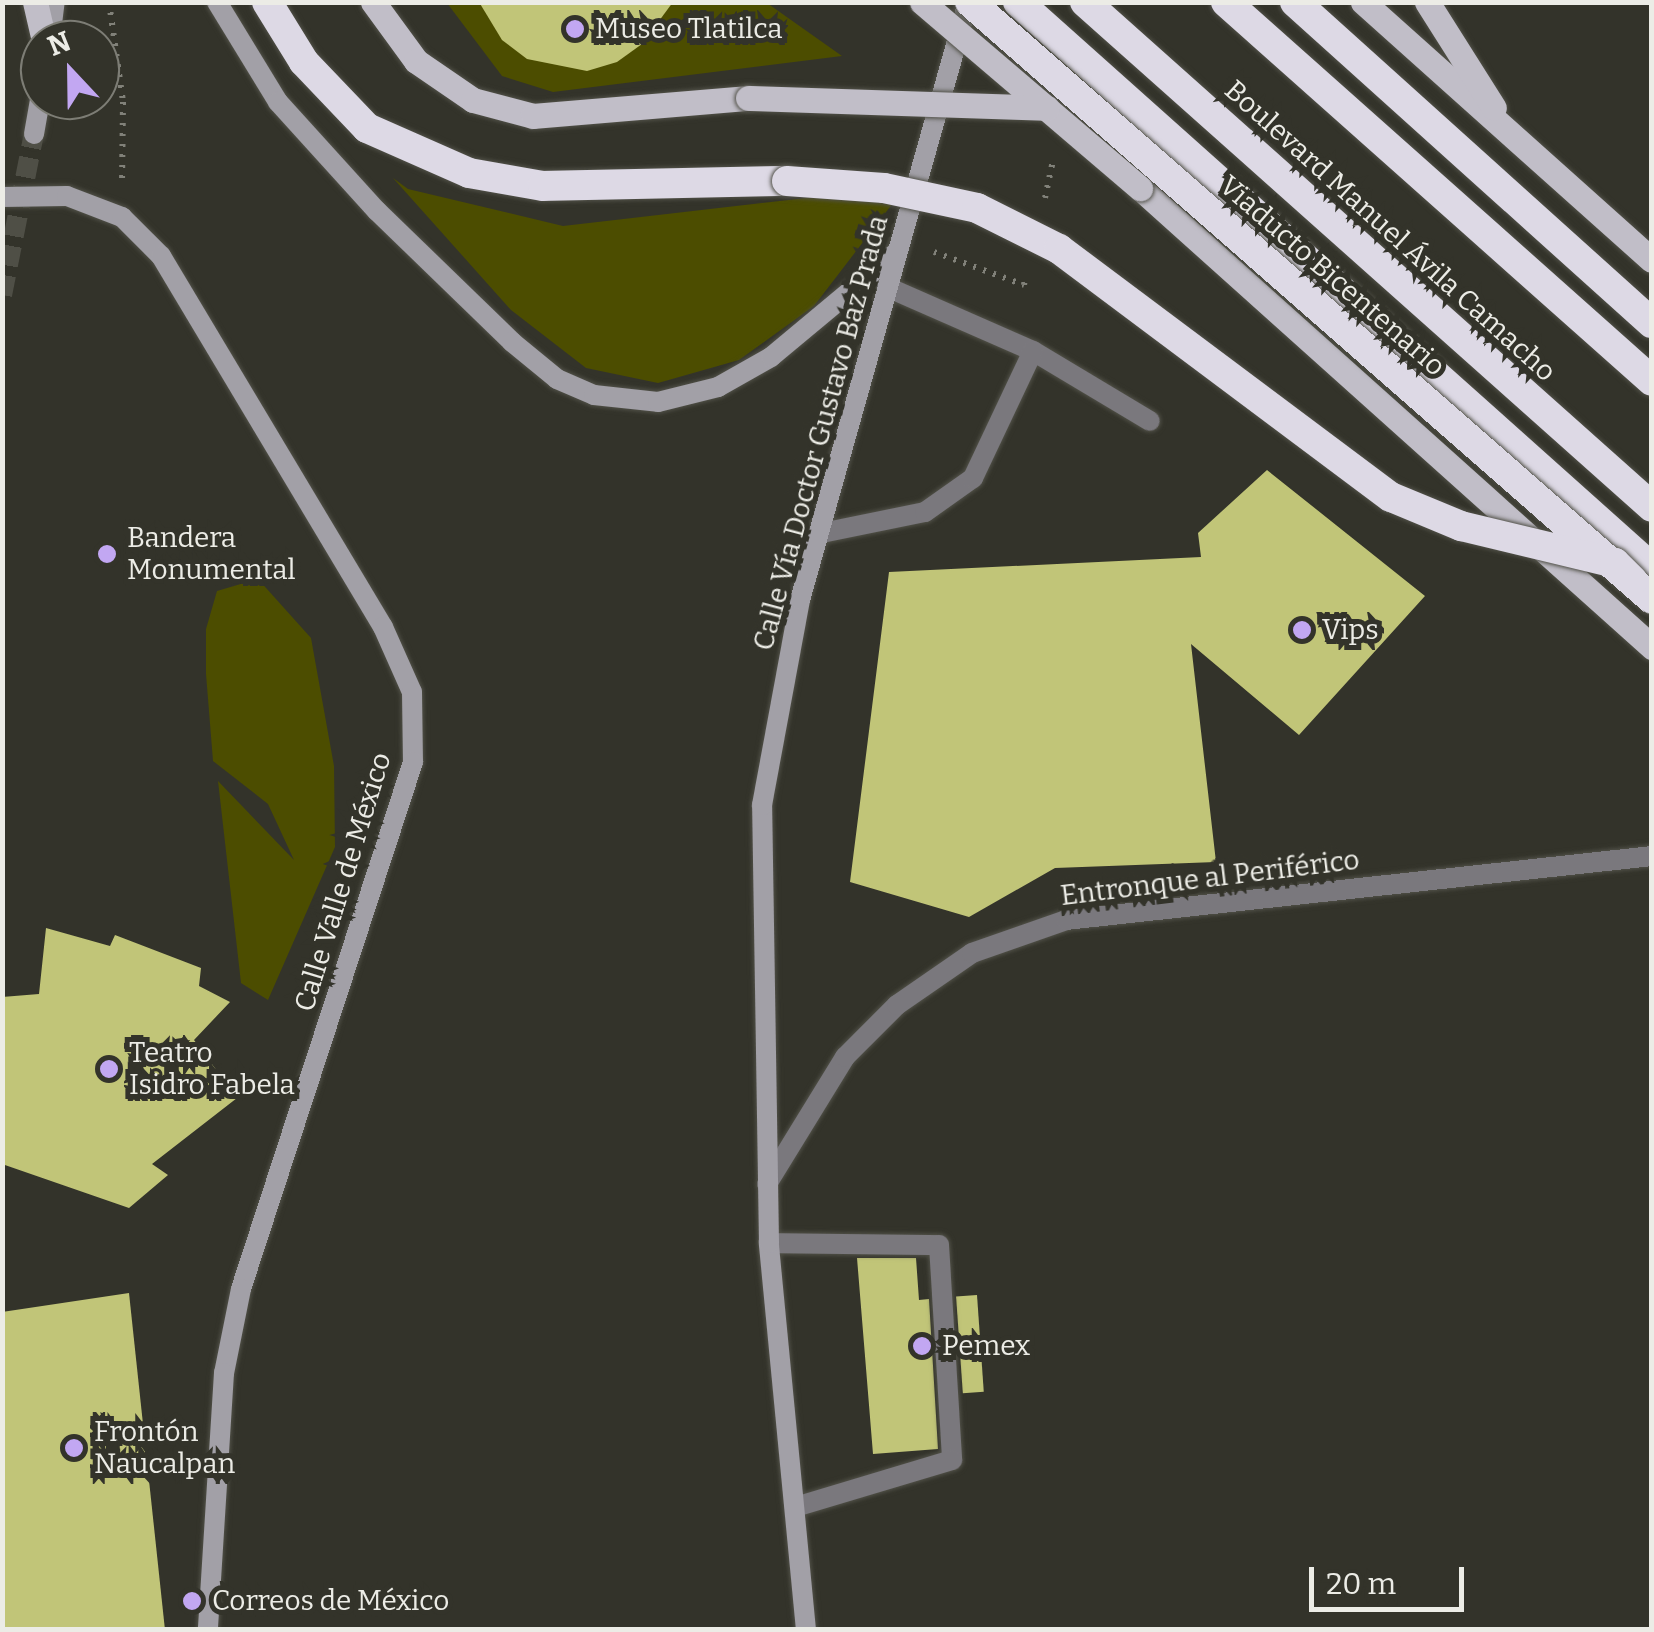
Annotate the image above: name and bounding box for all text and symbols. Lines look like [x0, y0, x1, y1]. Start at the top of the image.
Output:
place label: Museo Tlatilca [595, 12, 782, 46]
marker: Museo Tlatilca [564, 18, 586, 40]
north arrow [20, 20, 120, 120]
text: N [43, 24, 76, 63]
street label: Boulevard Manuel Ávila Camacho [1218, 73, 1562, 389]
street label: Viaducto Bicentenario [1212, 169, 1452, 383]
street label: Calle Vía Doctor Gustavo Baz Prada [747, 212, 895, 654]
place label: Bandera Monumental [127, 521, 296, 587]
marker: Bandera Monumental [96, 543, 118, 565]
place label: Vips [1322, 613, 1379, 647]
marker: Vips [1291, 619, 1313, 641]
street label: Calle Valle de México [288, 748, 398, 1016]
street label: Entronque al Periférico [1059, 843, 1361, 913]
place label: Teatro Isidro Fabela [129, 1036, 295, 1102]
marker: Teatro Isidro Fabela [98, 1058, 120, 1080]
place label: Pemex [942, 1329, 1030, 1363]
marker: Pemex [911, 1335, 933, 1357]
place label: Frontón Naucalpan [94, 1415, 235, 1481]
marker: Frontón Naucalpan [63, 1437, 85, 1459]
scale bar [1314, 1547, 1469, 1609]
text: 20 m [1326, 1566, 1396, 1602]
place label: Correos de México [212, 1584, 449, 1618]
marker: Correos de México [181, 1590, 203, 1612]

